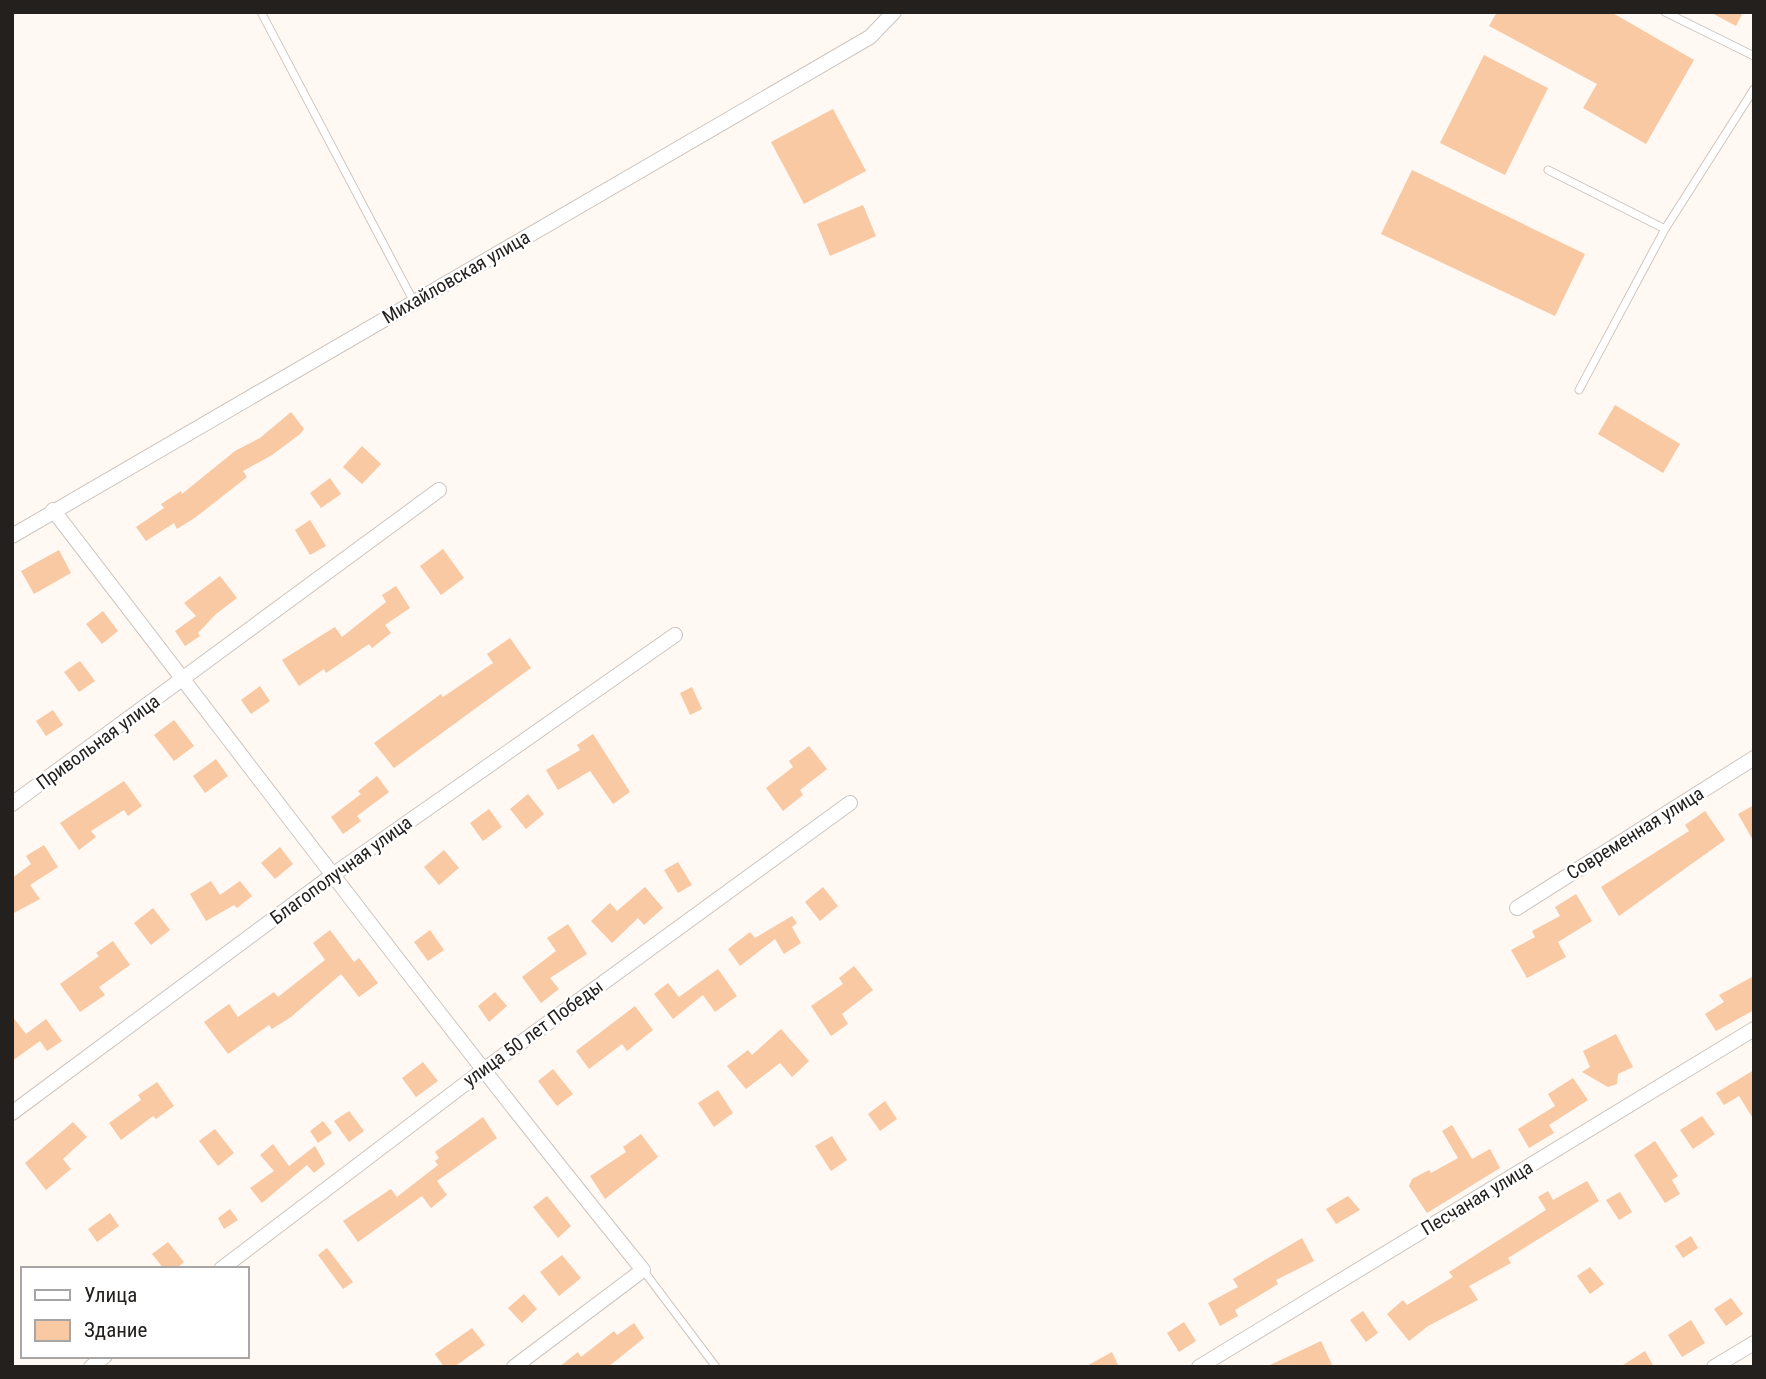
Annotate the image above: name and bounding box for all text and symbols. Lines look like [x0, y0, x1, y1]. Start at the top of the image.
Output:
street label: Михайловская улица [378, 225, 534, 329]
street label: Привольная улица [32, 690, 164, 794]
street label: Современная улица [1562, 782, 1708, 884]
street label: Благополучная улица [266, 811, 416, 929]
street label: улица 50 лет Победы [459, 975, 607, 1091]
street label: Песчаная улица [1417, 1156, 1537, 1240]
legend [21, 1267, 248, 1358]
text: Улица [84, 1283, 137, 1307]
text: Здание [84, 1318, 148, 1342]

